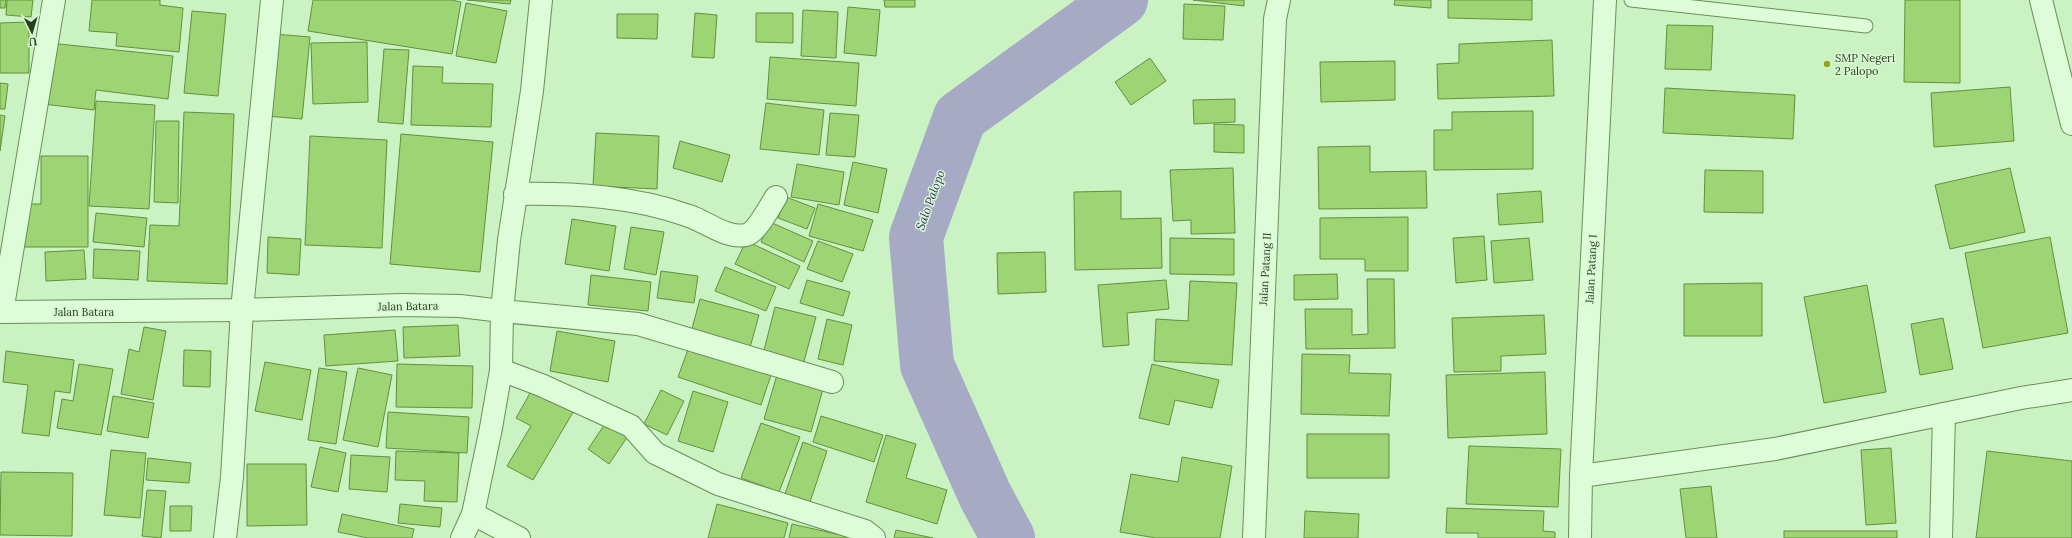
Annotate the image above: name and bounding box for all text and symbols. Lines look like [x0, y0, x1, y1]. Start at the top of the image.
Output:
north arrow [12, 12, 52, 52]
text: U [27, 35, 38, 49]
place label: SMP Negeri 2 Palopo [1835, 51, 1895, 78]
marker: SMP Negeri 2 Palopo [1822, 59, 1832, 69]
water label: Salo Palopo [912, 168, 948, 232]
street label: Jalan Patang II [1256, 232, 1274, 307]
street label: Jalan Patang I [1582, 234, 1600, 305]
street label: Jalan Batara [377, 298, 439, 314]
street label: Jalan Batara [53, 305, 115, 319]

